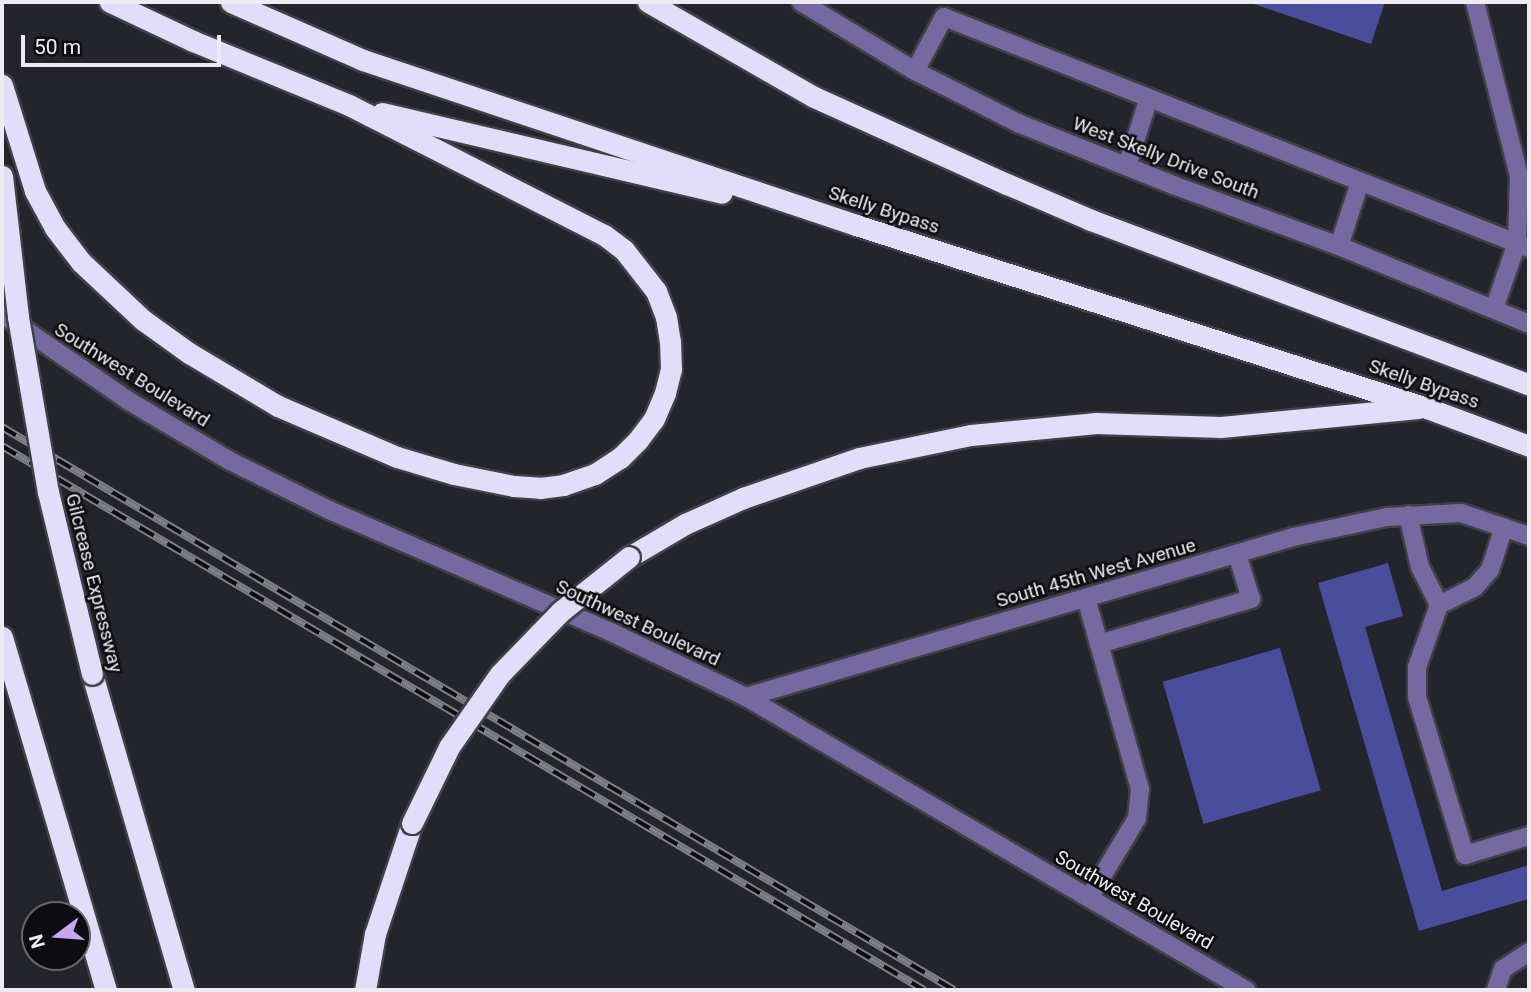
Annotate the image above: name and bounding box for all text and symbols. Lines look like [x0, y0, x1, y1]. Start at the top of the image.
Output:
scale bar [24, 21, 224, 65]
text: 50 m [34, 35, 81, 59]
street label: West Skelly Drive South [1070, 112, 1262, 204]
street label: Skelly Bypass [826, 181, 942, 239]
street label: Southwest Boulevard [50, 318, 214, 432]
street label: Skelly Bypass [1366, 354, 1482, 414]
street label: Gilcrease Expressway [61, 491, 127, 675]
street label: South 45th West Avenue [994, 534, 1198, 612]
street label: Southwest Boulevard [552, 575, 724, 671]
street label: Southwest Boulevard [1051, 846, 1217, 954]
north arrow [21, 901, 91, 971]
text: N [24, 932, 50, 951]

